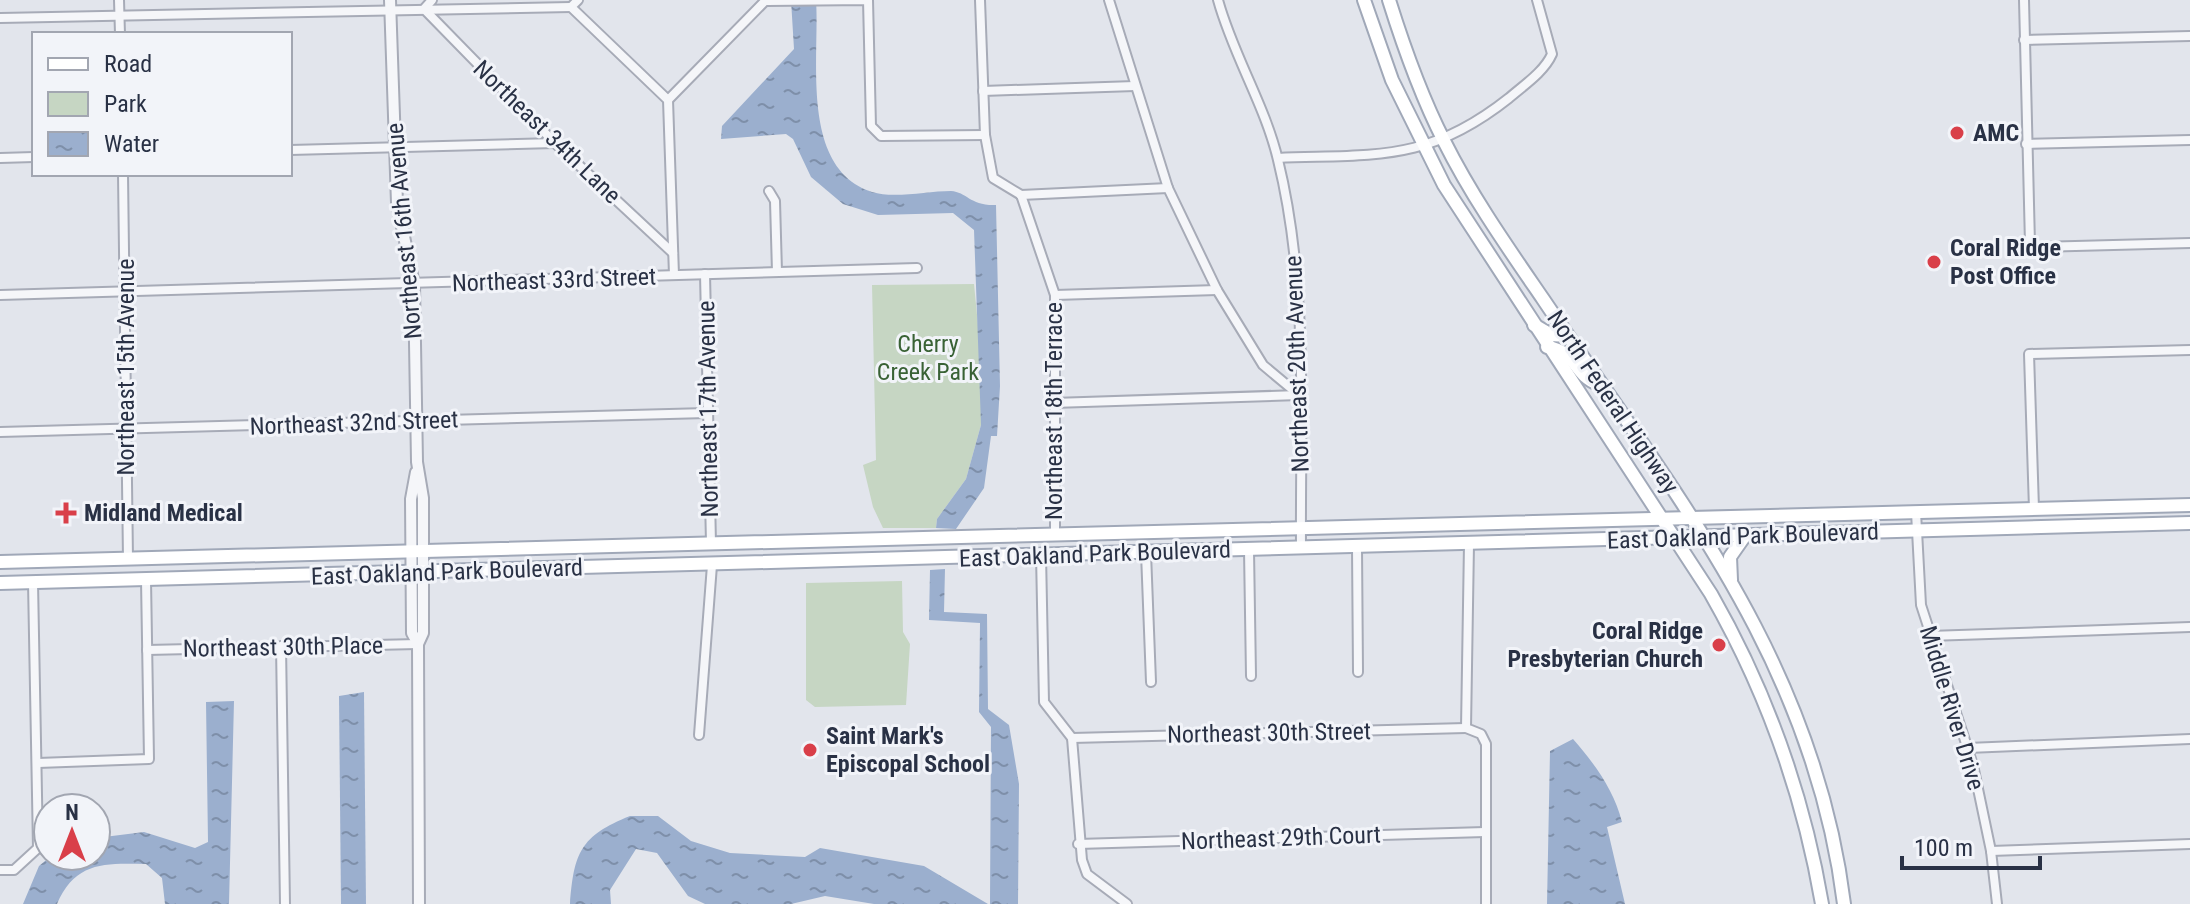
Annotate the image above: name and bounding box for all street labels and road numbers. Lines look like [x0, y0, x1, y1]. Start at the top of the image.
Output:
street label: Northeast 34th Lane [468, 55, 626, 209]
street label: Northeast 16th Avenue [381, 122, 427, 340]
street label: Northeast 20th Avenue [1279, 255, 1315, 473]
street label: Northeast 15th Avenue [112, 259, 140, 475]
street label: Northeast 33rd Street [451, 262, 657, 298]
street label: Northeast 17th Avenue [692, 300, 724, 518]
street label: Northeast 18th Terrace [1040, 302, 1068, 520]
street label: North Federal Highway [1541, 305, 1685, 499]
street label: Northeast 32nd Street [249, 405, 459, 441]
street label: East Oakland Park Boulevard [1607, 517, 1879, 555]
street label: East Oakland Park Boulevard [959, 535, 1231, 573]
street label: East Oakland Park Boulevard [311, 553, 583, 591]
street label: Middle River Drive [1914, 623, 1990, 793]
street label: Northeast 30th Place [183, 631, 383, 663]
street label: Northeast 30th Street [1167, 717, 1371, 749]
street label: Northeast 29th Court [1181, 821, 1381, 855]

